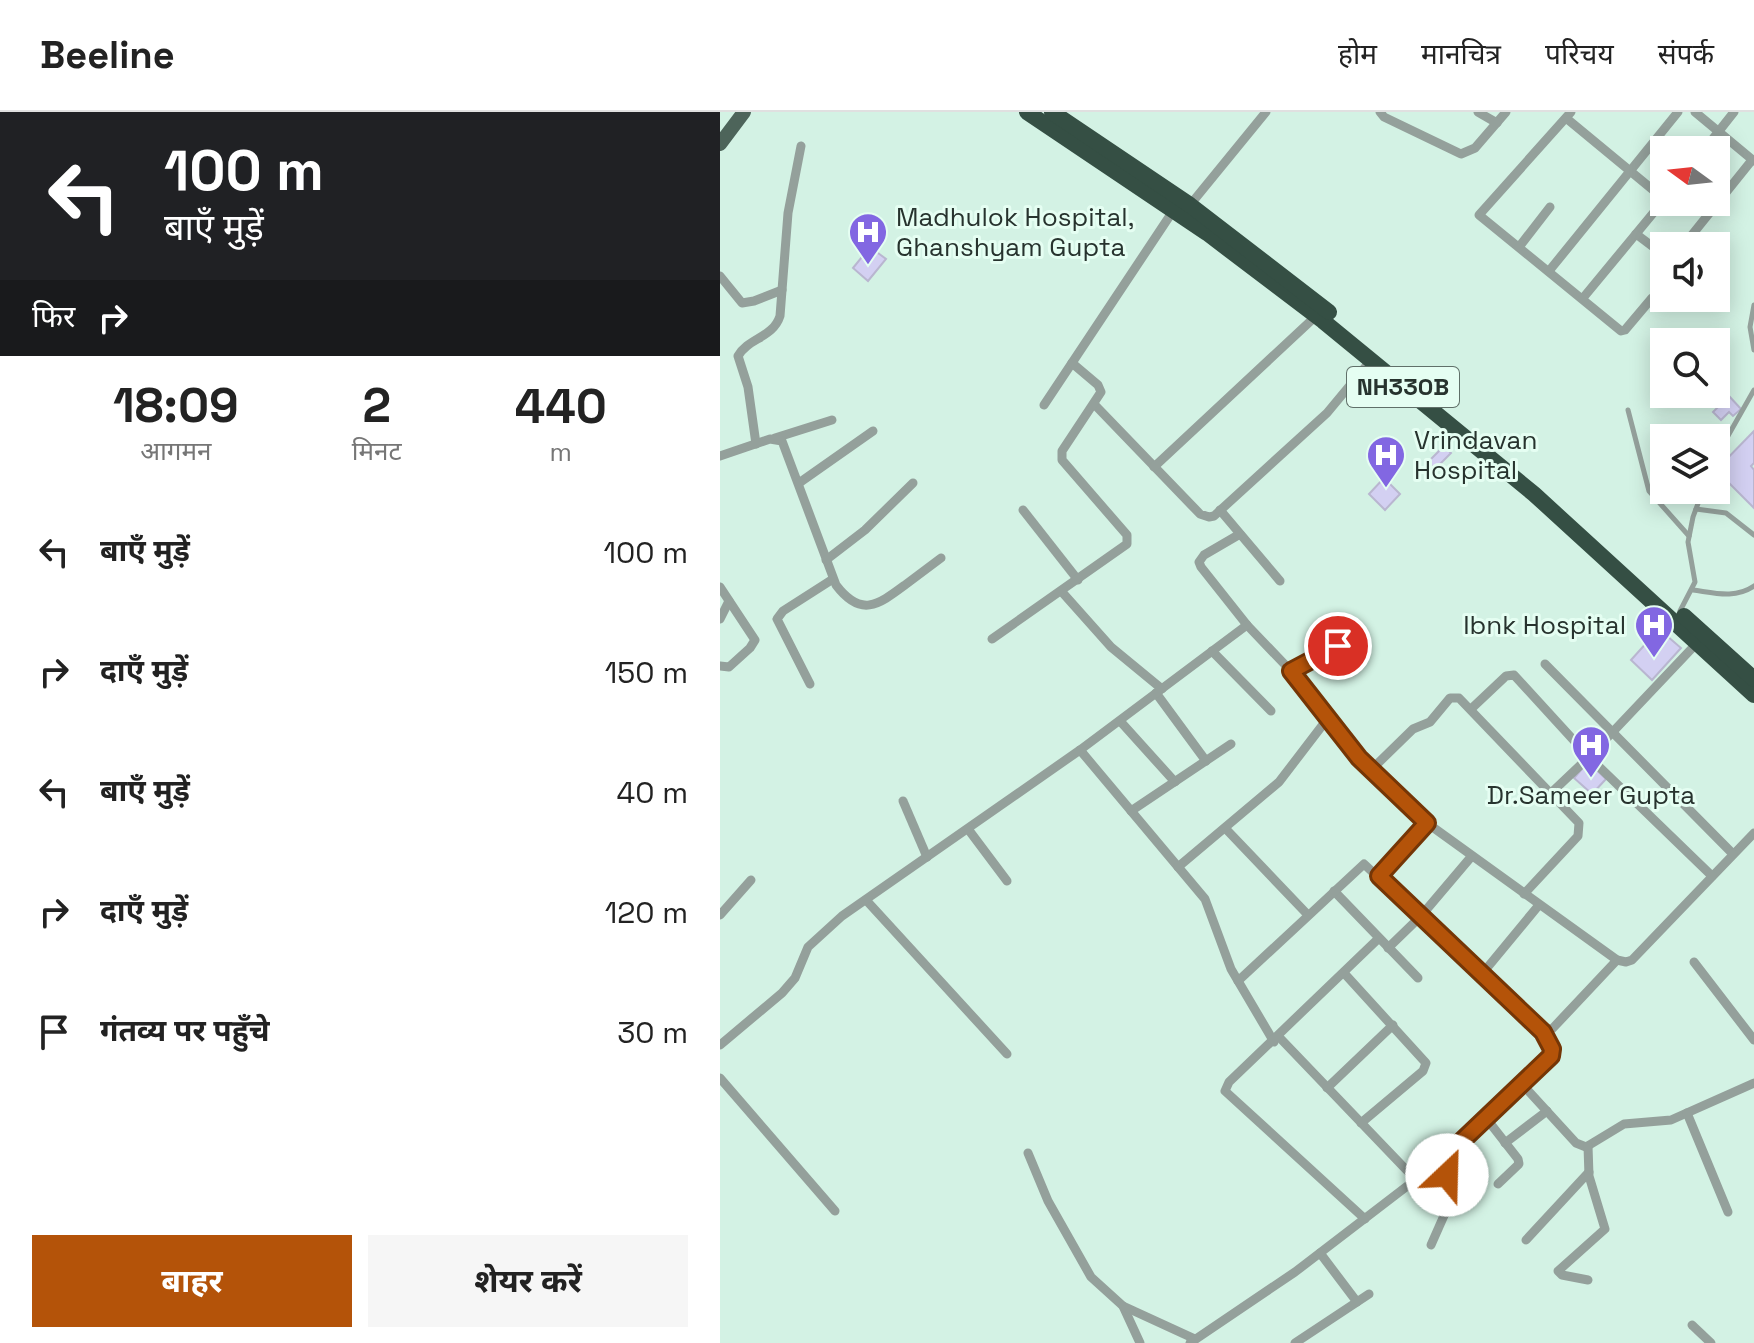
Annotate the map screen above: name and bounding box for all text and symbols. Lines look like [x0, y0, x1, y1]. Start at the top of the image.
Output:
text: Beeline [40, 31, 175, 79]
text: होम [1338, 36, 1377, 72]
text: मानचित्र [1421, 36, 1501, 72]
text: परिचय [1545, 36, 1614, 72]
text: संपर्क [1658, 36, 1714, 72]
text: 100 m [164, 135, 324, 206]
north arrow [1650, 136, 1730, 216]
map controls [1650, 136, 1730, 504]
icon: left [32, 144, 136, 248]
place label: Madhulok Hospital, Ghanshyam Gupta [896, 200, 1134, 264]
text: बाएँ मुड़ें [164, 205, 264, 251]
hospital icon: Madhulok Hospital, Ghanshyam Gupta [847, 211, 889, 266]
button: sound [1650, 232, 1730, 312]
icon: right [91, 296, 135, 340]
text: फिर [32, 297, 75, 336]
button: search [1650, 328, 1730, 408]
road number: NH330B [1347, 367, 1459, 407]
text: 18:09 [113, 375, 239, 436]
text: 2 [362, 375, 391, 436]
text: 440 [515, 376, 607, 437]
place label: Vrindavan Hospital [1414, 423, 1538, 487]
button: layers [1650, 424, 1730, 504]
text: आगमन [140, 434, 211, 468]
text: मिनट [352, 434, 402, 468]
hospital icon: Vrindavan Hospital [1365, 434, 1407, 489]
text: m [550, 435, 572, 469]
icon: left [32, 530, 76, 574]
text: बाएँ मुड़ें [100, 531, 190, 570]
text: 100 m [603, 533, 688, 572]
hospital icon: Ibnk Hospital [1633, 604, 1675, 659]
place label: Ibnk Hospital [1463, 608, 1626, 642]
pin [1304, 612, 1372, 680]
icon: arrive [1316, 624, 1360, 668]
icon: right [32, 650, 76, 694]
text: दाएँ मुड़ें [100, 651, 188, 690]
text: 150 m [605, 653, 688, 692]
hospital icon: Dr.Sameer Gupta [1570, 724, 1612, 779]
icon: left [32, 770, 76, 814]
text: बाएँ मुड़ें [100, 771, 190, 810]
text: 40 m [617, 773, 688, 812]
place label: Dr.Sameer Gupta [1487, 778, 1695, 812]
icon: right [32, 890, 76, 934]
text: दाएँ मुड़ें [100, 891, 188, 930]
text: 120 m [605, 893, 688, 932]
icon: arrive [32, 1010, 76, 1054]
text: गंतव्य पर पहुँचे [100, 1011, 269, 1050]
text: 30 m [617, 1013, 688, 1052]
position arrow [1405, 1133, 1489, 1217]
button: बाहर [32, 1235, 352, 1327]
button: शेयर करें [368, 1235, 688, 1327]

